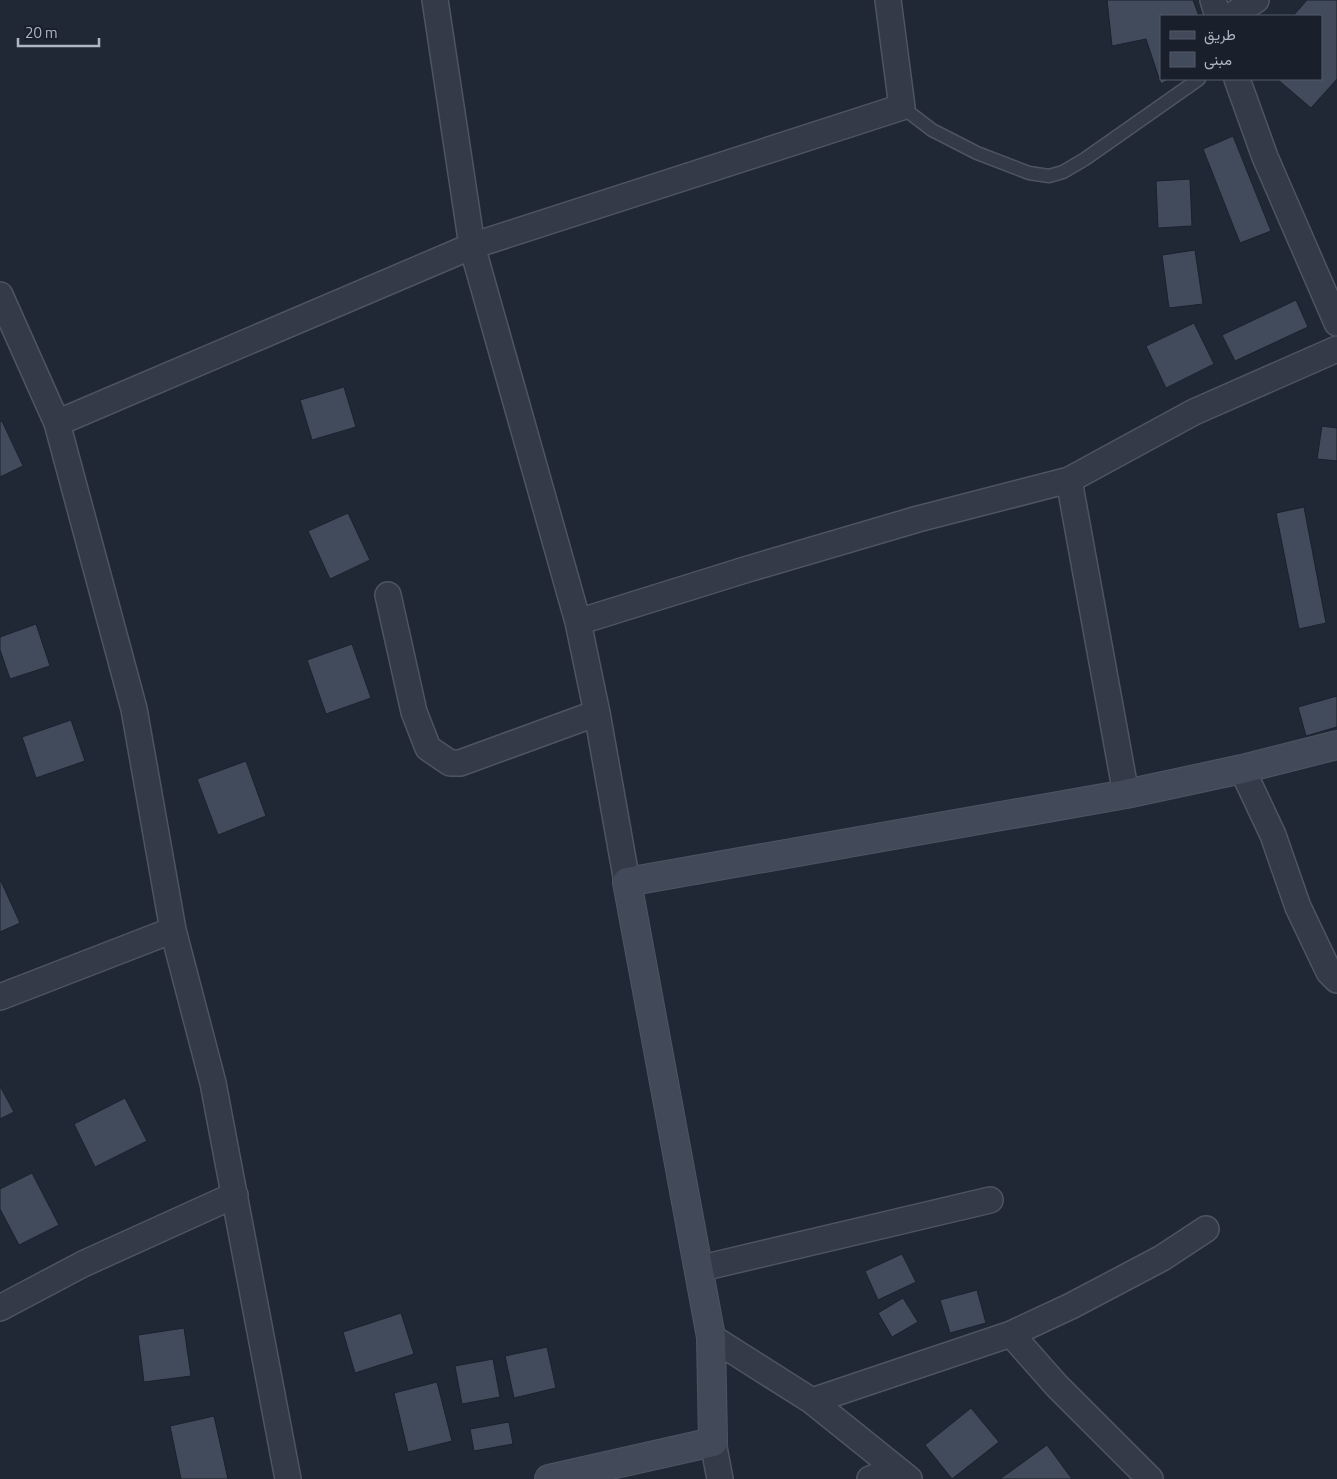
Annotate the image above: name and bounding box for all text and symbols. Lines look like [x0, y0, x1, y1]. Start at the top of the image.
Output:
scale bar [18, 15, 99, 47]
legend [1160, 15, 1322, 80]
text: 20 m [25, 21, 58, 44]
text: طريق [1204, 23, 1236, 46]
text: مبنى [1204, 48, 1232, 71]

